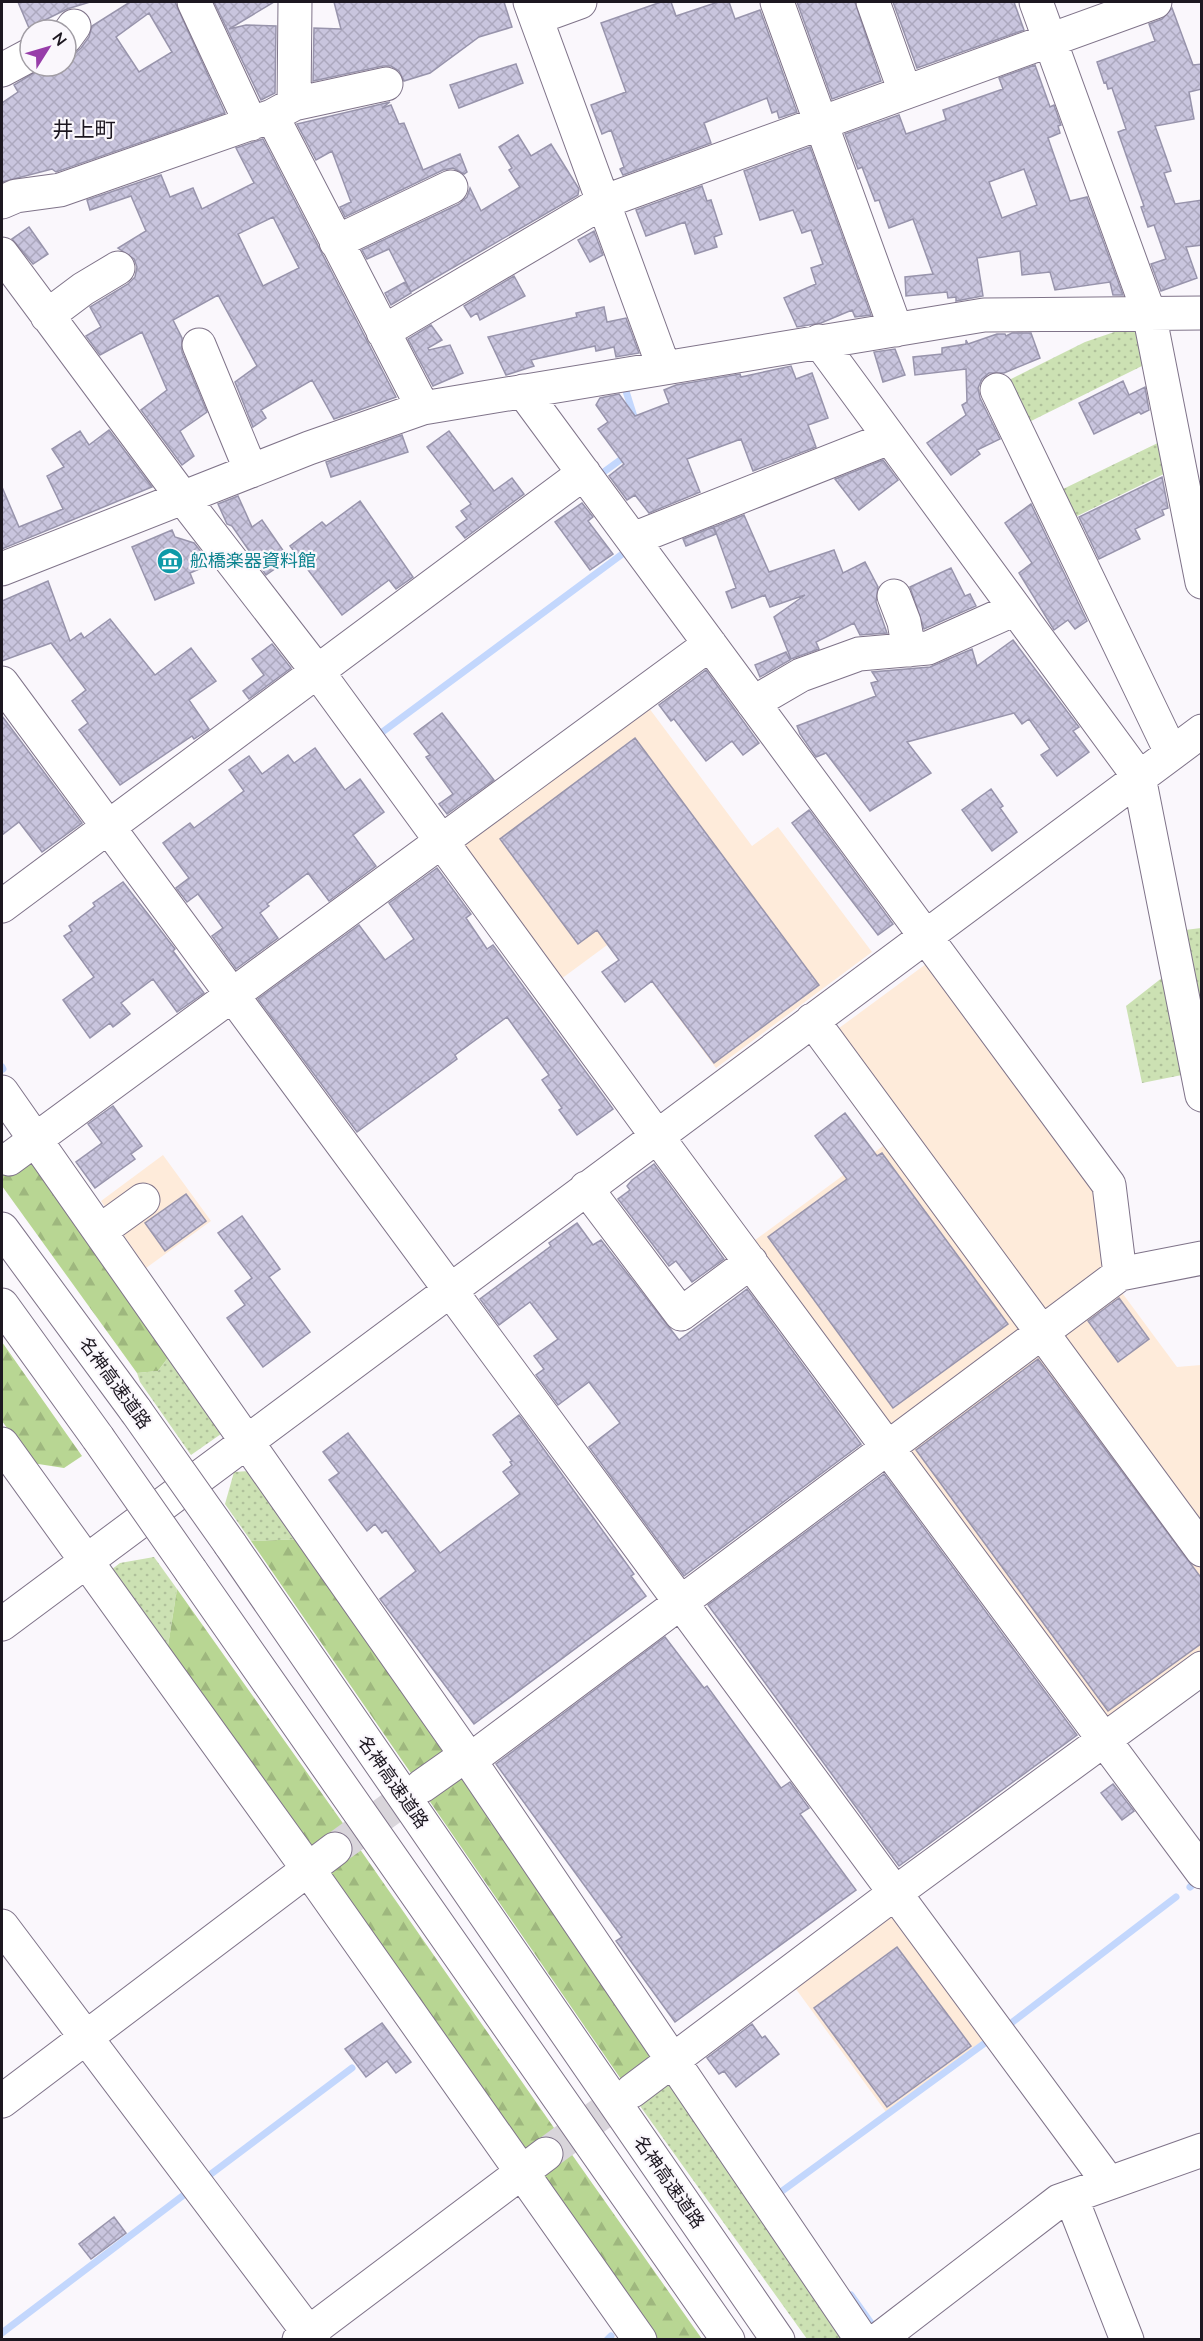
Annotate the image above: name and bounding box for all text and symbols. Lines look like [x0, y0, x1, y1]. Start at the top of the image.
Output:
north arrow [18, 18, 78, 78]
text: N [47, 28, 72, 51]
district label: 井上町 [53, 116, 116, 144]
museum icon: 舩橋楽器資料館 [155, 546, 185, 576]
place label: 舩橋楽器資料館 [190, 549, 316, 573]
street label: 名神高速道路 [74, 1332, 156, 1434]
street label: 名神高速道路 [352, 1731, 434, 1833]
street label: 名神高速道路 [628, 2131, 710, 2233]

